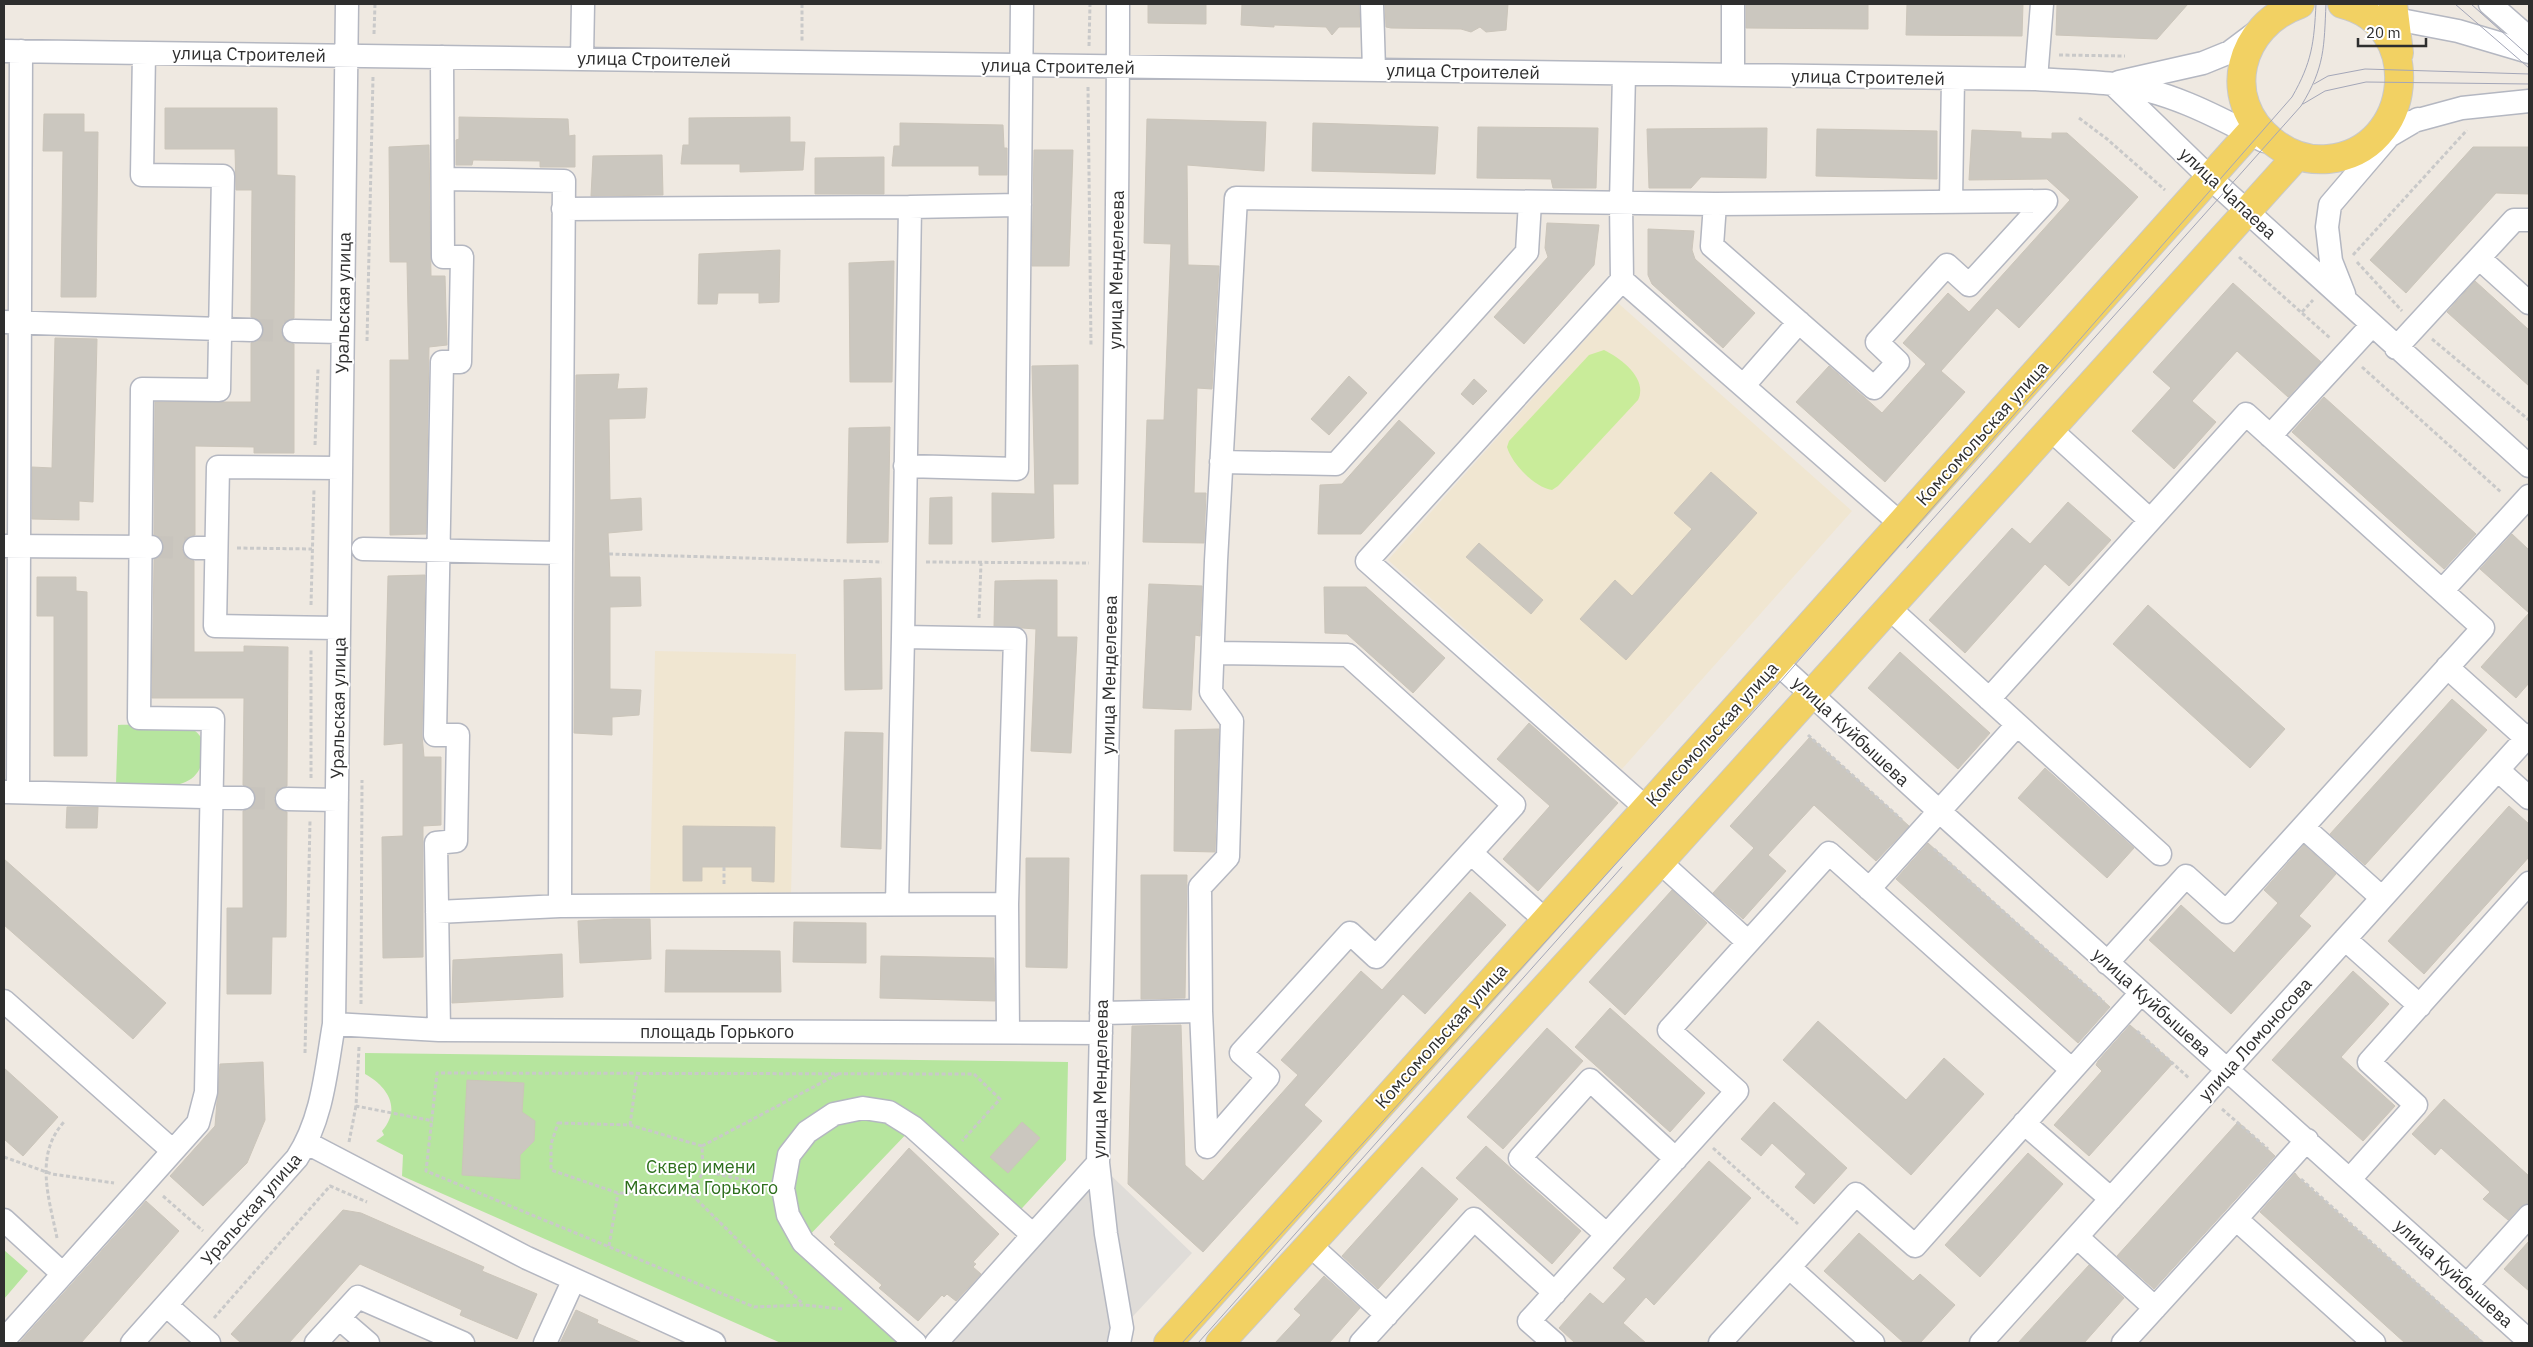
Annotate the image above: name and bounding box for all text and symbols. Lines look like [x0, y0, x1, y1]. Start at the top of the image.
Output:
scale bar [2358, 15, 2426, 47]
text: 20 m [2366, 23, 2401, 42]
street label: улица Строителей [172, 41, 326, 67]
street label: улица Строителей [577, 46, 731, 72]
street label: улица Строителей [981, 53, 1135, 79]
street label: улица Строителей [1386, 58, 1540, 84]
street label: улица Строителей [1791, 64, 1945, 90]
street label: улица Чапаева [2175, 142, 2282, 244]
street label: улица Менделеева [1103, 190, 1129, 350]
street label: Уральская улица [330, 231, 356, 374]
street label: Комсомольская улица [1911, 355, 2053, 510]
street label: улица Менделеева [1096, 595, 1122, 755]
street label: Уральская улица [325, 636, 351, 779]
street label: Комсомольская улица [1641, 656, 1783, 811]
street label: улица Куйбышева [1788, 671, 1915, 792]
street label: улица Куйбышева [2088, 943, 2217, 1062]
street label: Комсомольская улица [1370, 958, 1512, 1113]
street label: улица Ломоносова [2193, 972, 2317, 1106]
street label: улица Менделеева [1087, 999, 1113, 1159]
street label: площадь Горького [640, 1020, 794, 1043]
street label: Уральская улица [196, 1148, 306, 1270]
park label: Сквер имени Максима Горького [624, 1155, 778, 1199]
street label: улица Куйбышева [2390, 1214, 2519, 1333]

